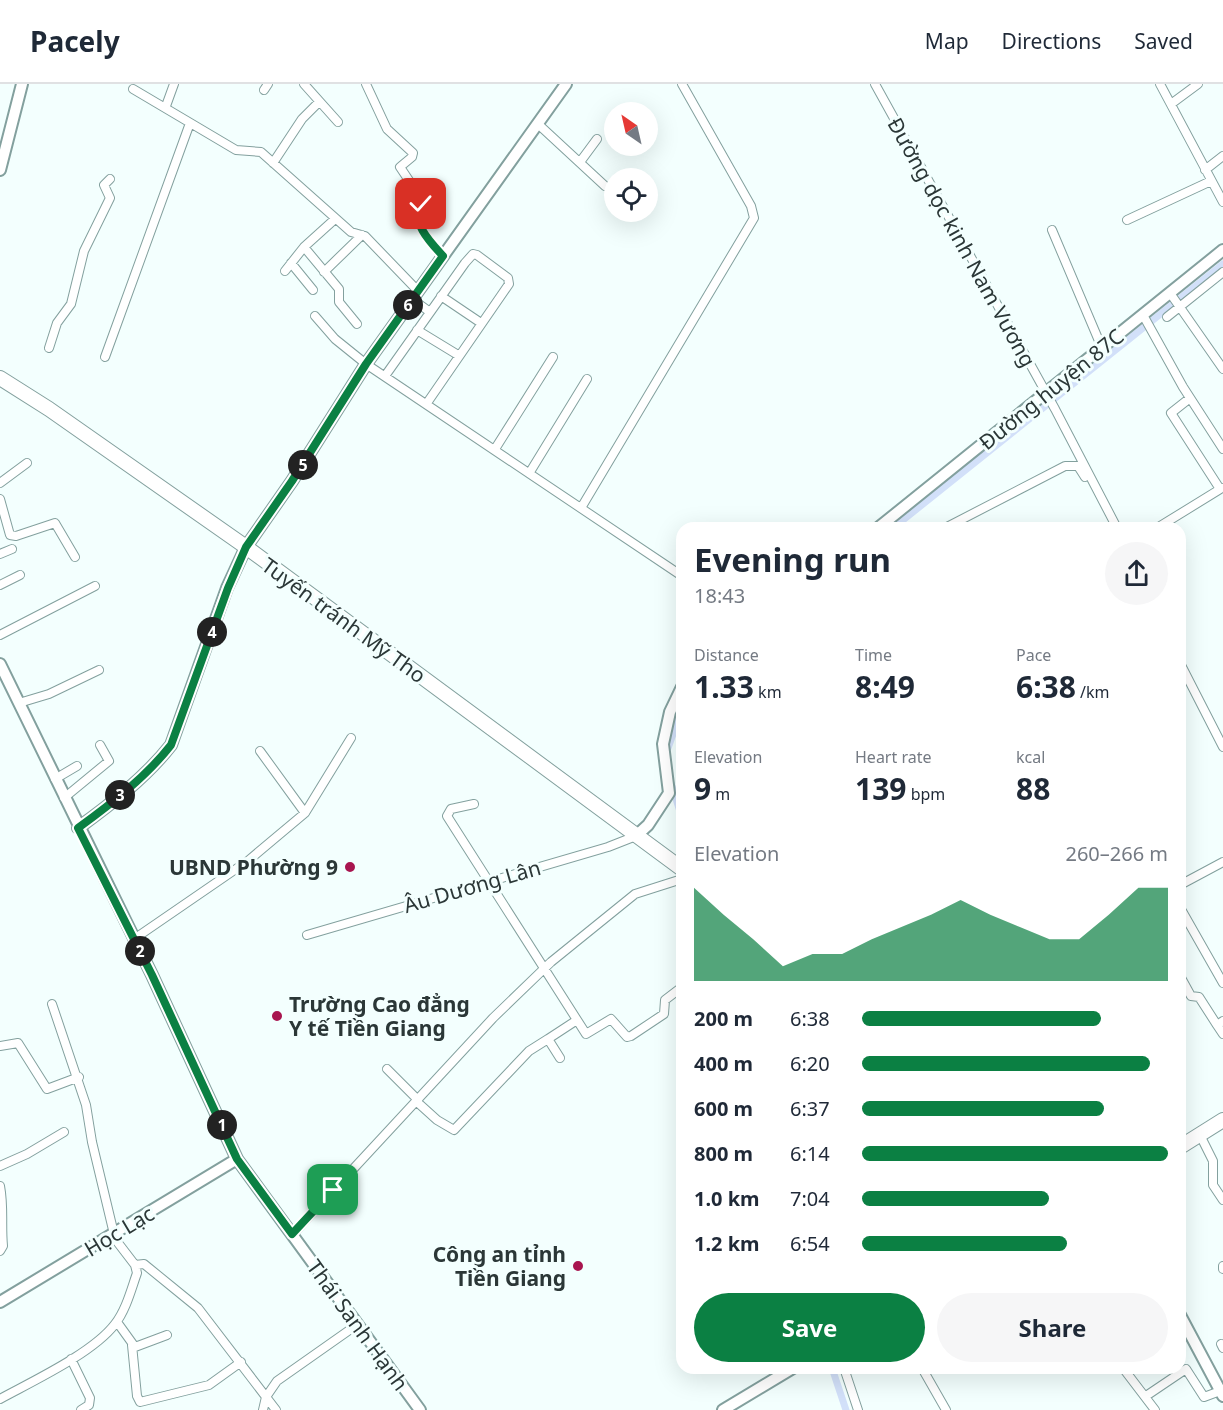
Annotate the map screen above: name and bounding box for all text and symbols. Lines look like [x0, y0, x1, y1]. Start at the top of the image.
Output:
text: Pacely [30, 22, 120, 60]
text: Map [925, 27, 969, 55]
text: Directions [1002, 27, 1101, 55]
text: Saved [1134, 27, 1193, 55]
north arrow [604, 102, 658, 156]
map controls [604, 102, 658, 222]
street label: Đường dọc kinh Nam Vương [882, 112, 1042, 372]
button: locate [604, 168, 658, 222]
pin [395, 178, 446, 229]
icon: check [404, 187, 437, 220]
pin: 6 [393, 290, 423, 320]
text: 6 [403, 294, 413, 316]
street label: Đường huyện 87C [973, 322, 1129, 456]
pin: 5 [288, 450, 318, 480]
text: 5 [298, 454, 308, 476]
text: Evening run [694, 537, 891, 582]
button: share [1105, 542, 1168, 605]
street label: Tuyến tránh Mỹ Tho [256, 551, 432, 689]
text: 18:43 [694, 582, 745, 609]
pin: 4 [197, 617, 227, 647]
text: 4 [207, 621, 217, 643]
text: Distance [694, 644, 759, 666]
text: Time [855, 644, 892, 666]
text: Pace [1016, 644, 1051, 666]
text: 1.33 [694, 666, 754, 707]
text: 8:49 [855, 666, 915, 707]
text: 6:38 [1016, 666, 1076, 707]
text: km [754, 681, 782, 703]
text: /km [1076, 681, 1110, 703]
text: Elevation [694, 746, 762, 768]
text: Heart rate [855, 746, 931, 768]
text: kcal [1016, 746, 1045, 768]
text: 9 [694, 768, 711, 809]
text: 139 [855, 768, 906, 809]
text: 88 [1016, 768, 1050, 809]
pin: 3 [105, 780, 135, 810]
text: m [711, 783, 730, 805]
text: bpm [906, 783, 945, 805]
text: 3 [115, 784, 125, 806]
text: Elevation [694, 840, 779, 867]
text: 260–266 m [1065, 840, 1168, 867]
place label: UBND Phường 9 [169, 853, 338, 881]
street label: Âu Dương Lân [400, 853, 544, 919]
marker: UBND Phường 9 [343, 860, 357, 874]
pin: 2 [125, 936, 155, 966]
text: 2 [135, 940, 145, 962]
place label: Trường Cao đẳng Y tế Tiền Giang [289, 990, 470, 1042]
text: 200 m [694, 1005, 753, 1032]
text: 6:38 [790, 1005, 830, 1032]
marker: Trường Cao đẳng Y tế Tiền Giang [270, 1009, 284, 1023]
text: 400 m [694, 1050, 753, 1077]
text: 6:20 [790, 1050, 830, 1077]
text: 600 m [694, 1095, 753, 1122]
text: 6:37 [790, 1095, 830, 1122]
pin: 1 [207, 1110, 237, 1140]
text: 1 [217, 1114, 227, 1136]
text: 800 m [694, 1140, 753, 1167]
text: 6:14 [790, 1140, 830, 1167]
pin [307, 1164, 358, 1215]
icon: arrive [316, 1173, 349, 1206]
text: 1.0 km [694, 1185, 760, 1212]
text: 7:04 [790, 1185, 830, 1212]
street label: Học Lạc [79, 1199, 159, 1263]
text: 1.2 km [694, 1230, 760, 1257]
text: 6:54 [790, 1230, 830, 1257]
place label: Công an tỉnh Tiền Giang [433, 1240, 566, 1292]
street label: Thái Sanh Hạnh [301, 1254, 415, 1396]
marker: Công an tỉnh Tiền Giang [571, 1259, 585, 1273]
button: Save [694, 1293, 925, 1362]
button: Share [937, 1293, 1168, 1362]

